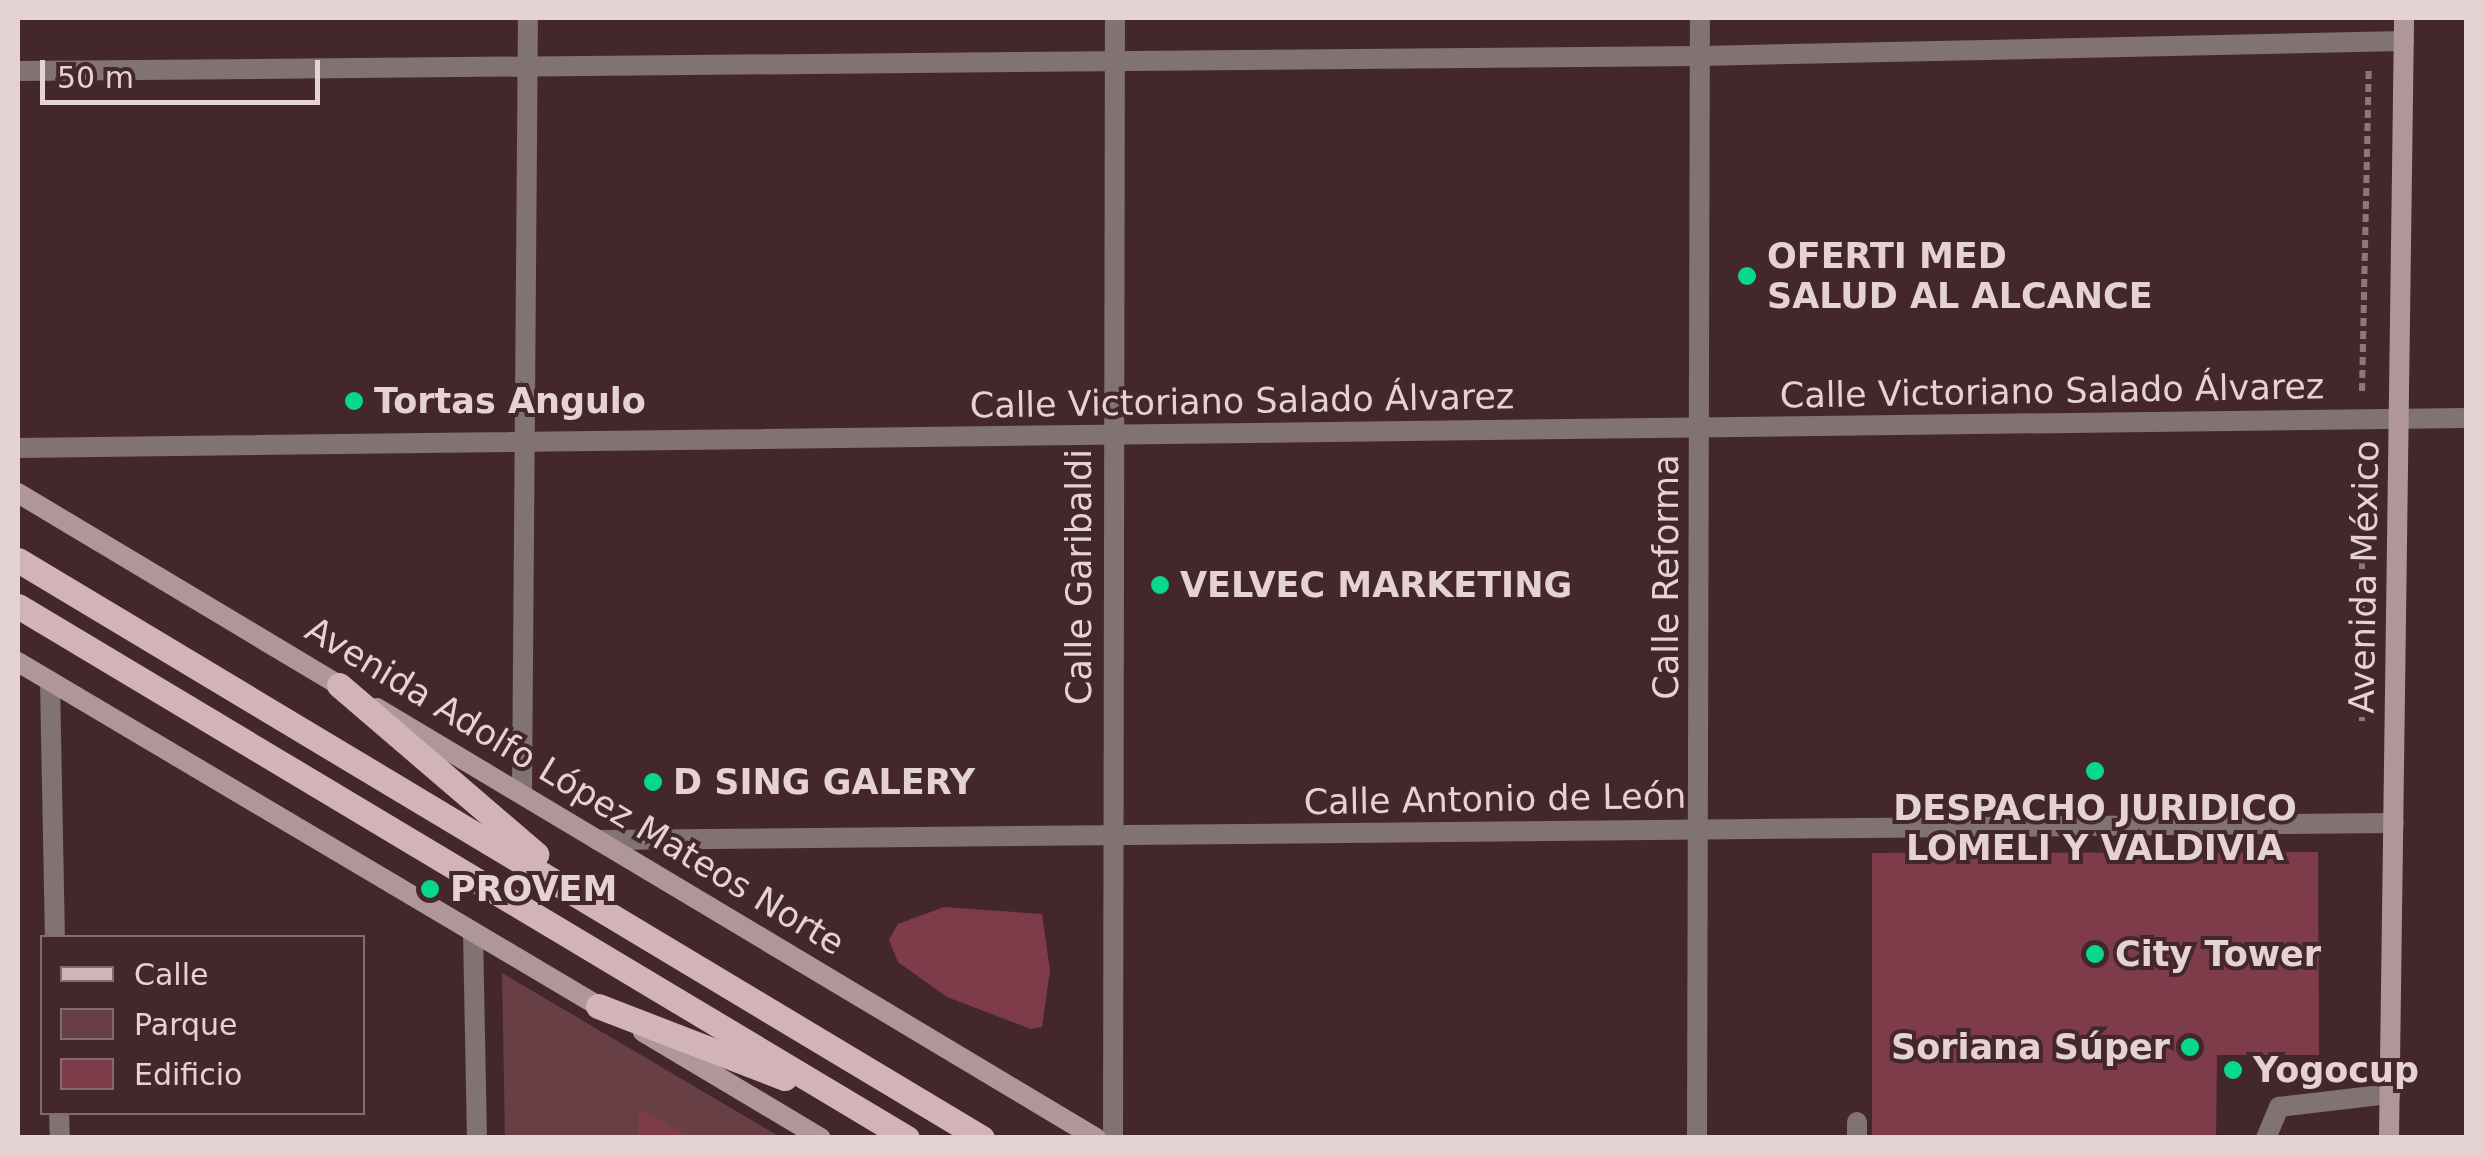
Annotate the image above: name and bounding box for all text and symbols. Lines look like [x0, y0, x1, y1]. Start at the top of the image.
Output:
scale bar [45, 40, 325, 102]
text: 50 m [57, 60, 134, 95]
place label: OFERTI MED SALUD AL ALCANCE [1767, 235, 2153, 317]
marker: OFERTI MED SALUD AL ALCANCE [1736, 265, 1758, 287]
street label: Calle Victoriano Salado Álvarez [1779, 365, 2325, 417]
street label: Calle Victoriano Salado Álvarez [969, 375, 1515, 427]
place label: Tortas Angulo [374, 380, 646, 422]
marker: Tortas Angulo [343, 390, 365, 412]
street label: Avenida México [2341, 440, 2387, 714]
street label: Calle Garibaldi [1058, 449, 1100, 705]
street label: Calle Reforma [1645, 454, 1687, 700]
place label: VELVEC MARKETING [1180, 564, 1572, 606]
marker: VELVEC MARKETING [1149, 574, 1171, 596]
street label: Avenida Adolfo López Mateos Norte [298, 608, 852, 964]
marker: DESPACHO JURIDICO LOMELI Y VALDIVIA [2084, 760, 2106, 782]
place label: D SING GALERY [673, 761, 975, 803]
marker: D SING GALERY [642, 771, 664, 793]
street label: Calle Antonio de León [1303, 775, 1687, 823]
place label: DESPACHO JURIDICO LOMELI Y VALDIVIA [1893, 787, 2297, 869]
place label: PROVEM [450, 868, 617, 910]
marker: PROVEM [419, 878, 441, 900]
place label: City Tower [2115, 933, 2321, 975]
legend [40, 935, 365, 1115]
marker: City Tower [2084, 943, 2106, 965]
text: Calle [134, 957, 208, 992]
text: Parque [134, 1007, 237, 1042]
place label: Soriana Súper [1891, 1026, 2170, 1068]
marker: Soriana Súper [2179, 1036, 2201, 1058]
place label: Yogocup [2253, 1049, 2419, 1091]
text: Edificio [134, 1057, 242, 1092]
marker: Yogocup [2222, 1059, 2244, 1081]

